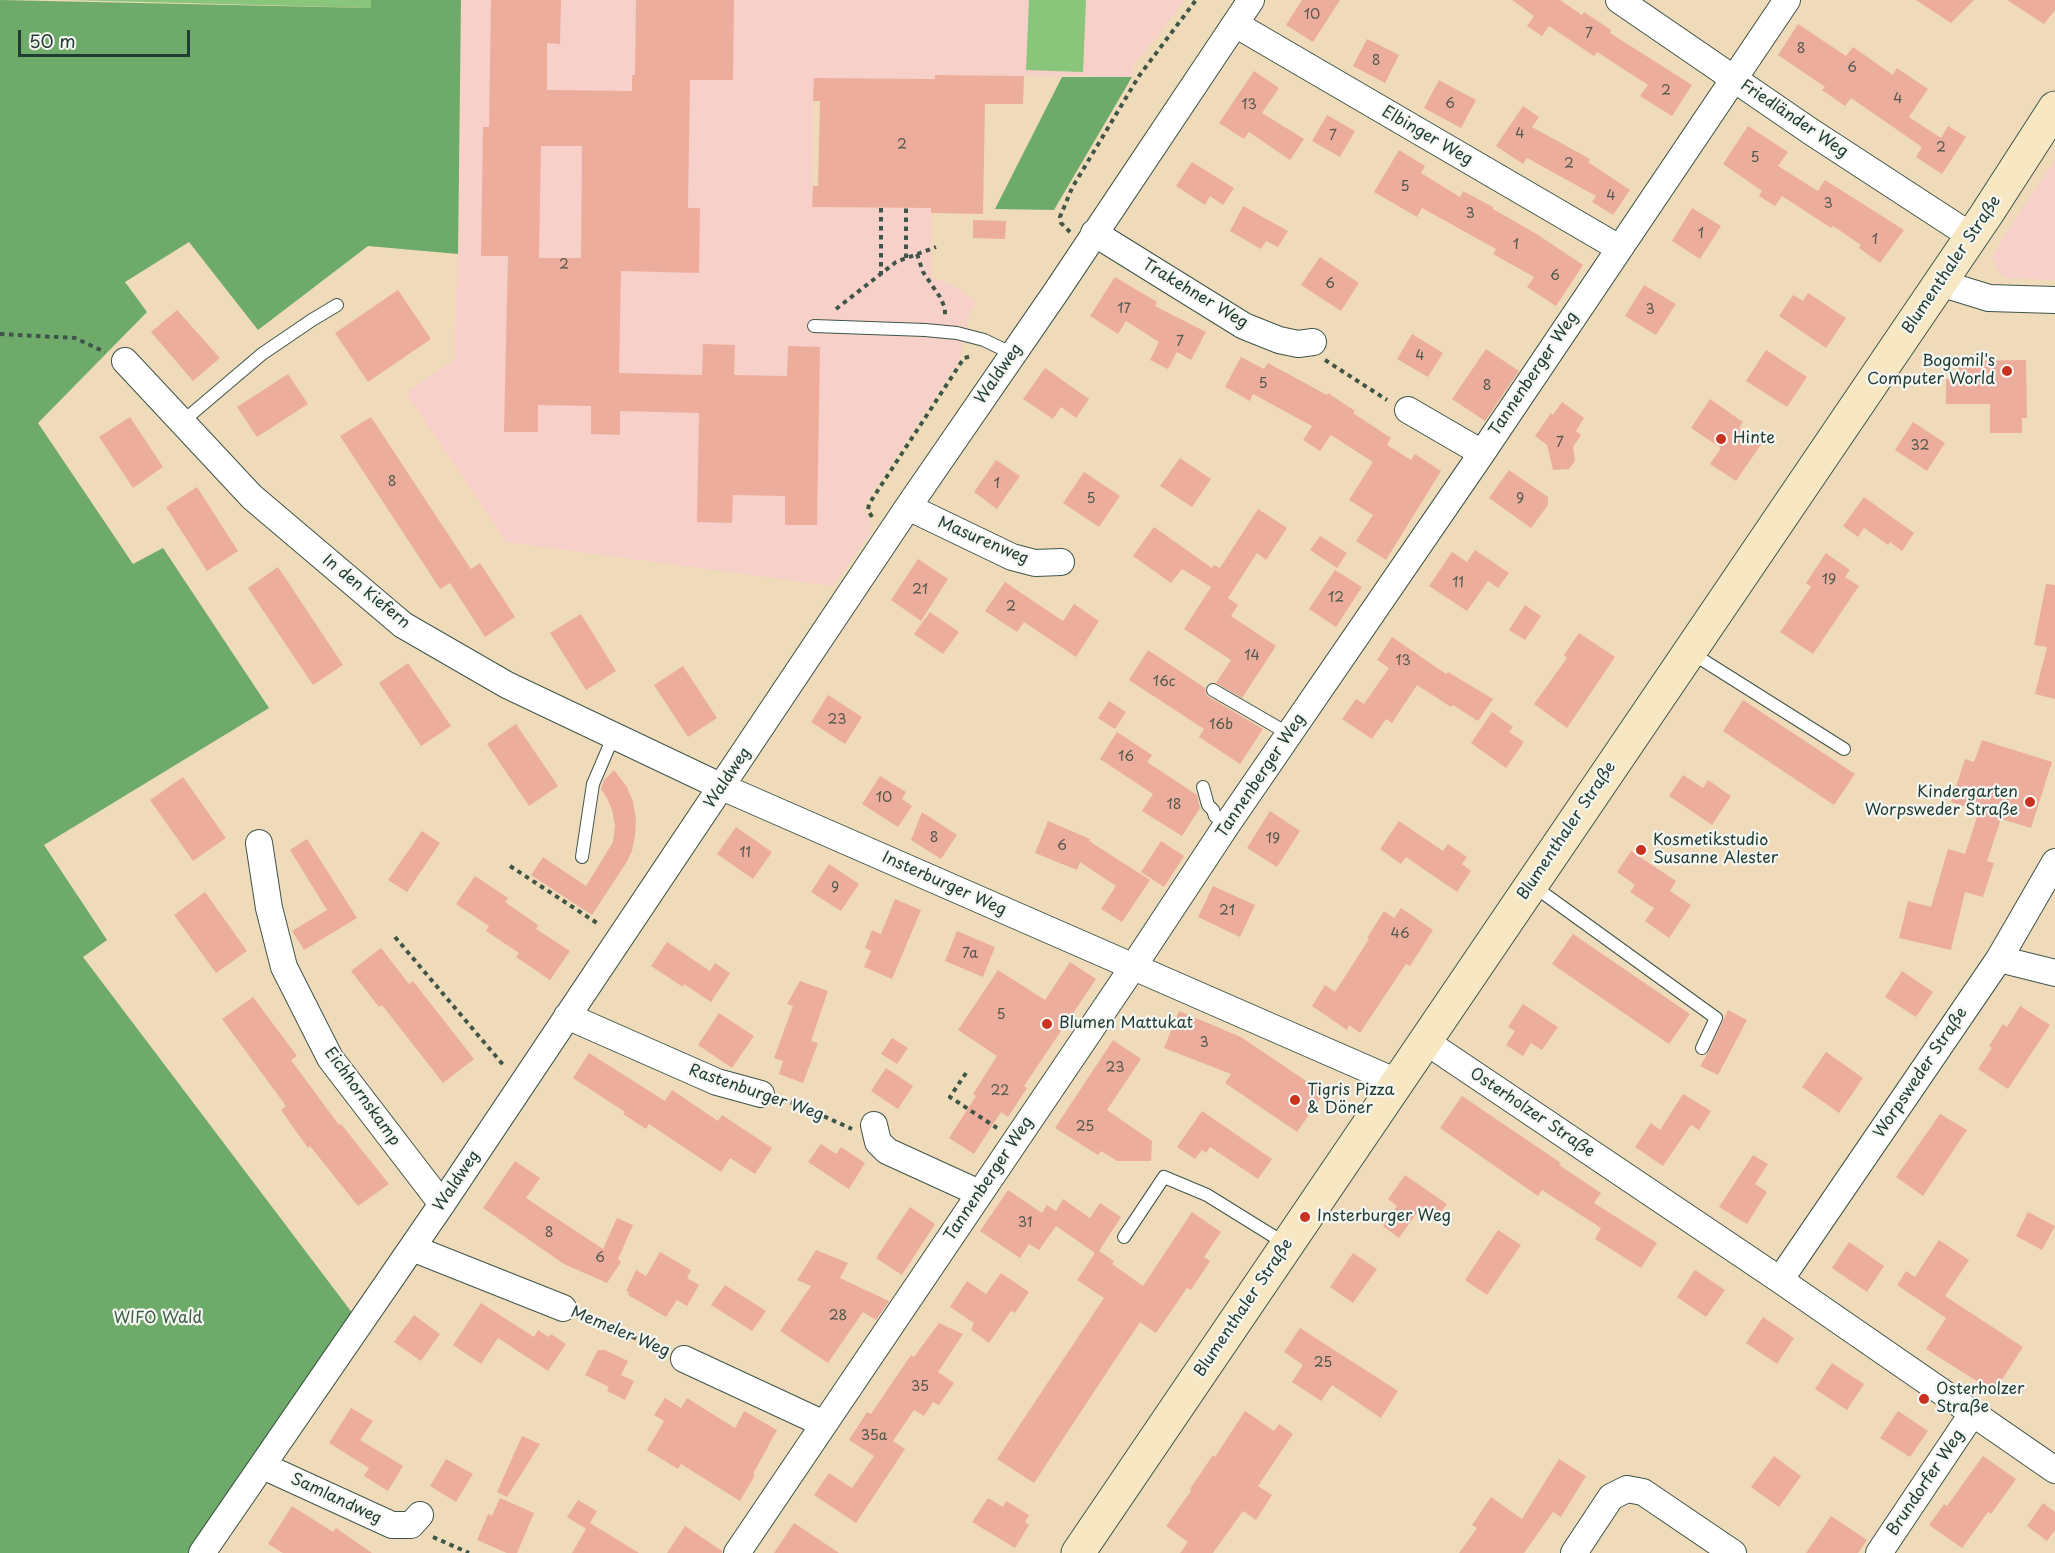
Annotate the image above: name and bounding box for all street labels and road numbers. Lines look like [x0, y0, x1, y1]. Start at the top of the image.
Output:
street label: Friedländer Weg [1737, 76, 1851, 162]
street label: Elbinger Weg [1378, 102, 1476, 170]
street label: Blumenthaler Straße [1899, 192, 2005, 338]
street label: Trakehner Weg [1139, 255, 1251, 333]
street label: Tannenberger Weg [1485, 308, 1583, 440]
street label: Waldweg [971, 340, 1027, 408]
street label: Masurenweg [935, 513, 1031, 569]
street label: In den Kiefern [318, 551, 414, 633]
street label: Tannenberger Weg [1212, 710, 1310, 842]
street label: Waldweg [701, 744, 755, 812]
street label: Blumenthaler Straße [1514, 758, 1620, 904]
street label: Insterburger Weg [879, 848, 1009, 920]
street label: Worpsweder Straße [1870, 1004, 1972, 1142]
street label: Eichhornskamp [320, 1044, 404, 1150]
street label: Rastenburger Weg [686, 1061, 826, 1125]
street label: Osterholzer Straße [1466, 1064, 1598, 1162]
street label: Tannenberger Weg [940, 1113, 1038, 1245]
street label: Waldweg [430, 1147, 484, 1215]
street label: Blumenthaler Straße [1191, 1235, 1297, 1381]
street label: Memeler Weg [568, 1303, 672, 1361]
street label: Brundorfer Weg [1883, 1426, 1969, 1540]
street label: Samlandweg [287, 1470, 385, 1528]

